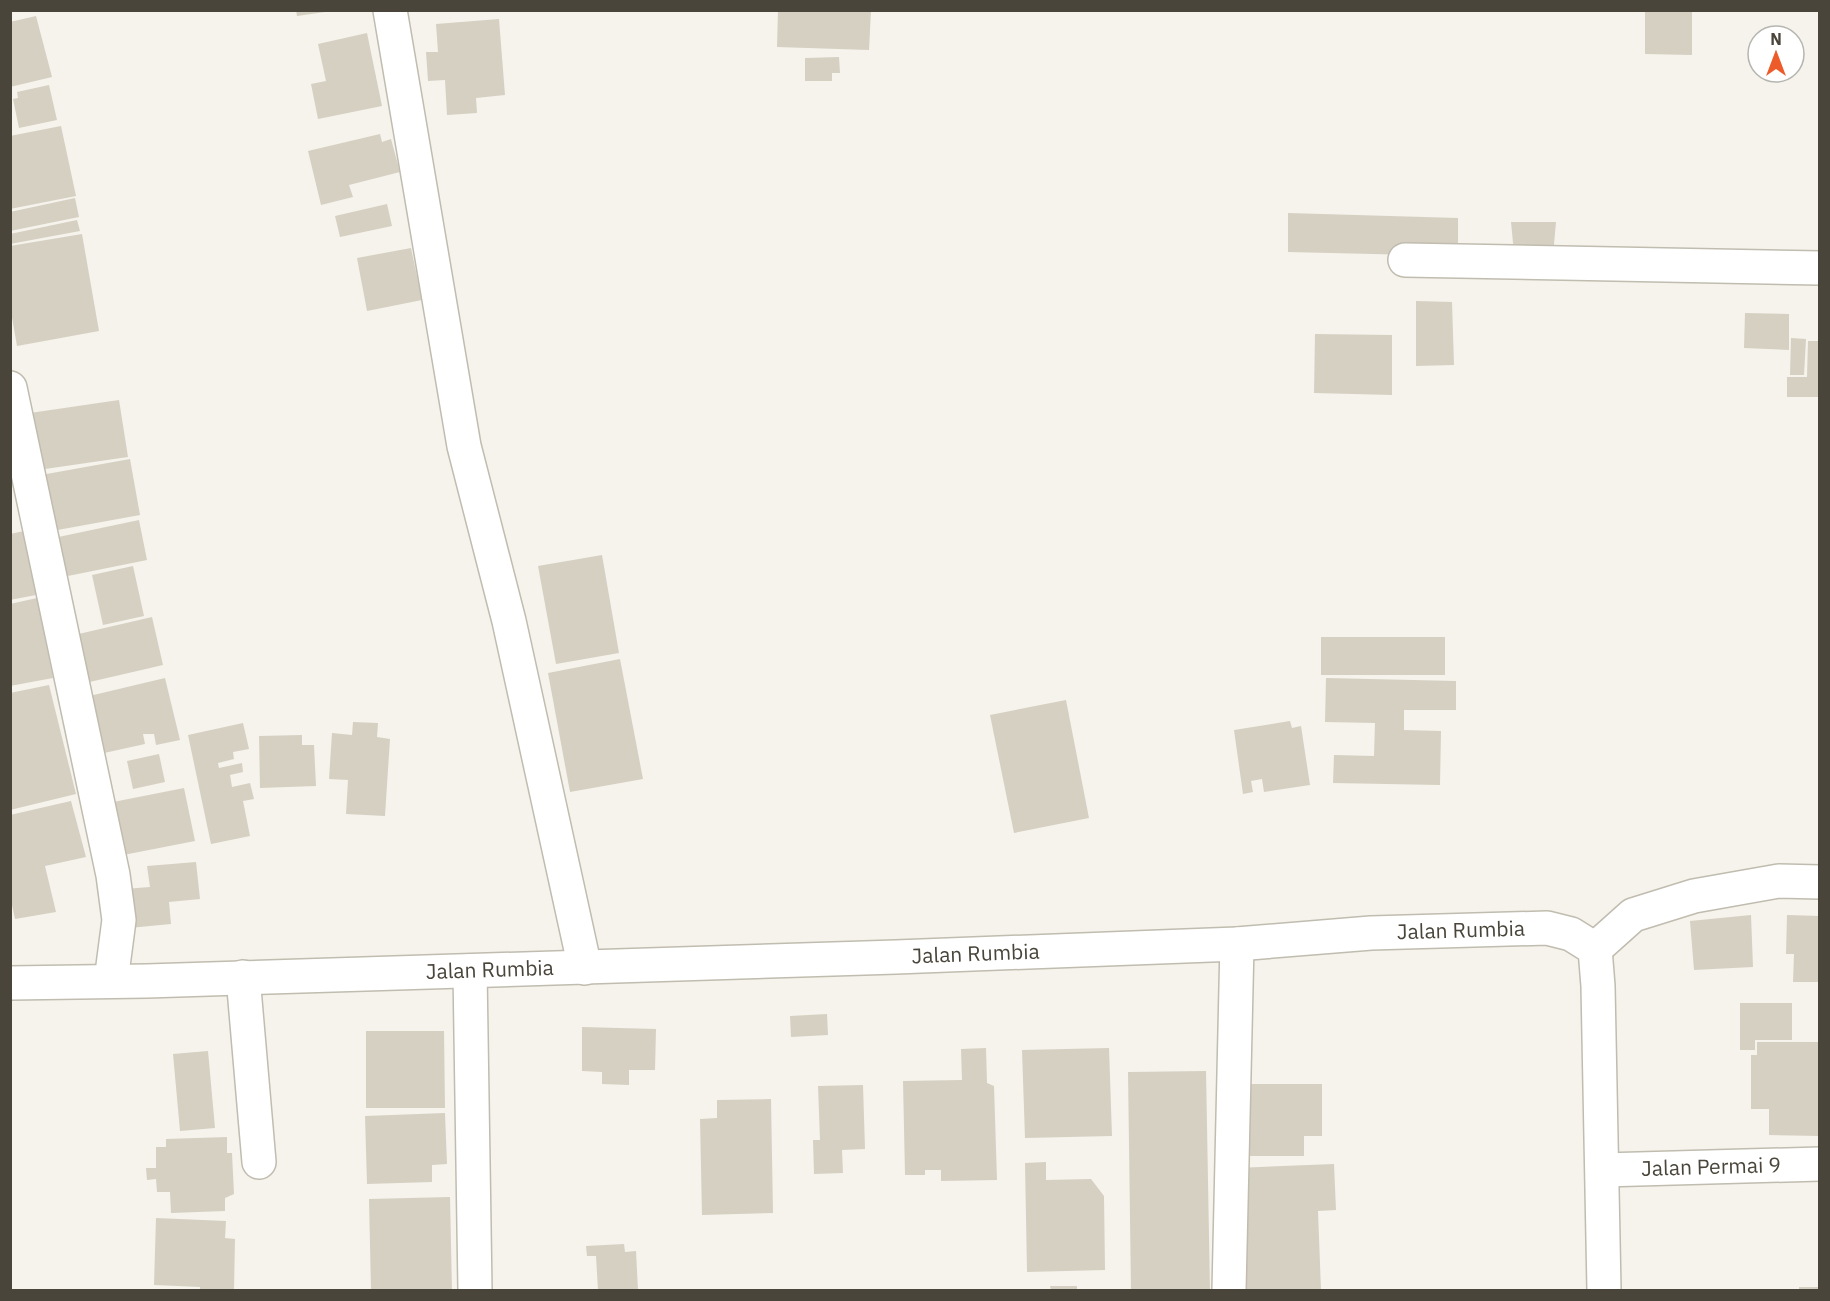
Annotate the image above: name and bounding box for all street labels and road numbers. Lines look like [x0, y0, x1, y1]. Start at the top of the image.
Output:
street label: Jalan Rumbia [1396, 914, 1525, 945]
street label: Jalan Rumbia [911, 937, 1040, 969]
street label: Jalan Rumbia [425, 953, 554, 985]
street label: Jalan Permai 9 [1641, 1150, 1781, 1182]

